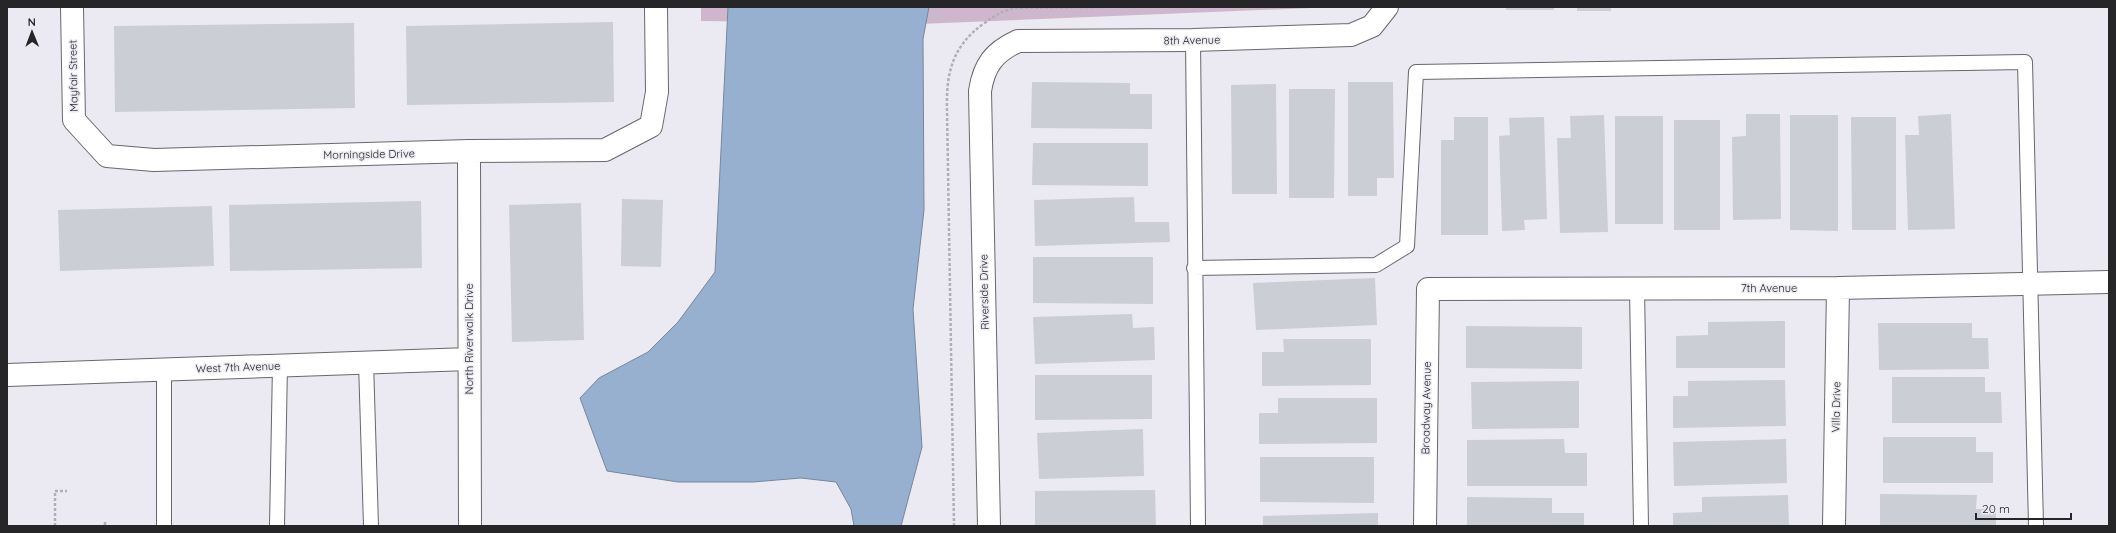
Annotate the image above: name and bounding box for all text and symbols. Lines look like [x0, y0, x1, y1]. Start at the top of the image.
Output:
north arrow [12, 12, 52, 52]
text: N [28, 15, 36, 29]
street label: 8th Avenue [1164, 33, 1220, 47]
street label: Mayfair Street [65, 39, 81, 112]
street label: Morningside Drive [323, 146, 415, 162]
street label: Riverside Drive [976, 254, 992, 330]
street label: 7th Avenue [1741, 281, 1797, 295]
street label: North Riverwalk Drive [462, 283, 476, 395]
street label: West 7th Avenue [195, 359, 281, 375]
street label: Broadway Avenue [1418, 361, 1434, 455]
street label: Villa Drive [1829, 381, 1843, 433]
scale bar [1976, 495, 2071, 521]
text: 20 m [1982, 501, 2010, 516]

